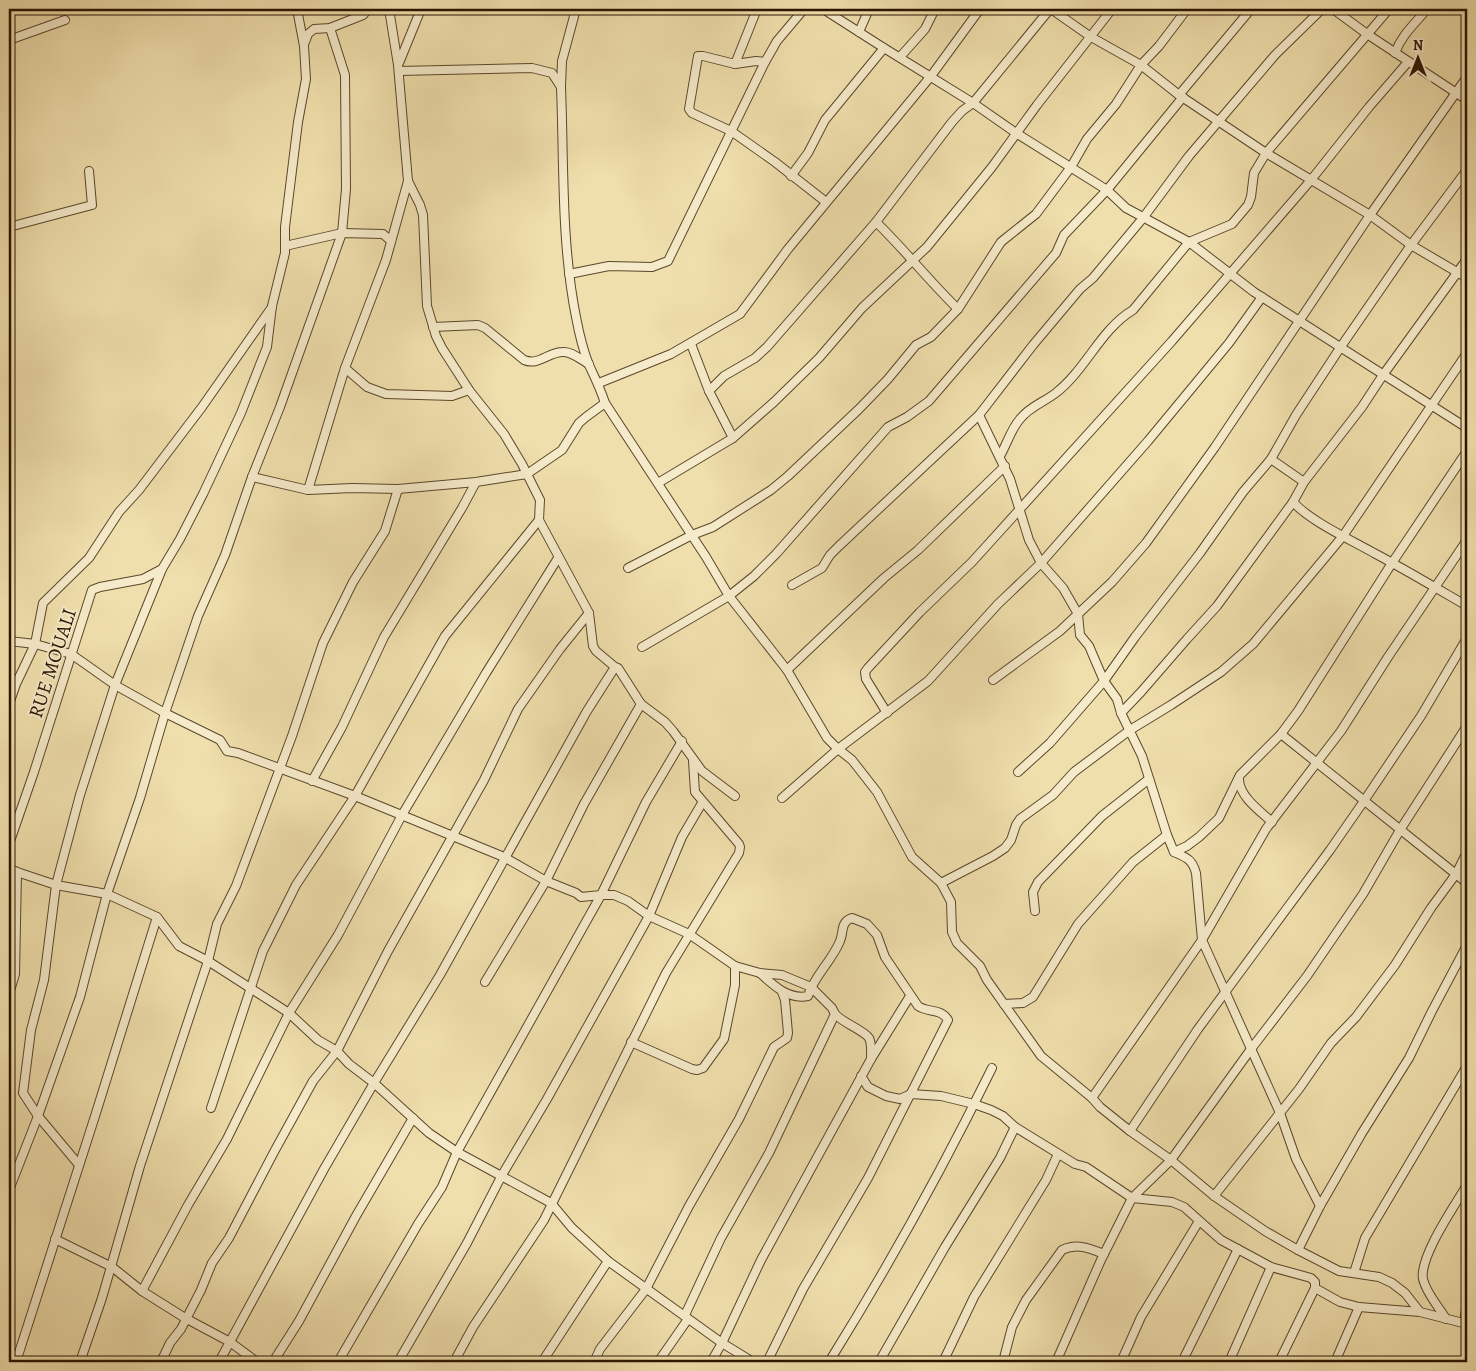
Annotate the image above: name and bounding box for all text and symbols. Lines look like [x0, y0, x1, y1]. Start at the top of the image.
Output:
north arrow [1394, 32, 1444, 82]
text: N [1413, 36, 1423, 55]
street label: RUE MOUALI [22, 605, 83, 721]

